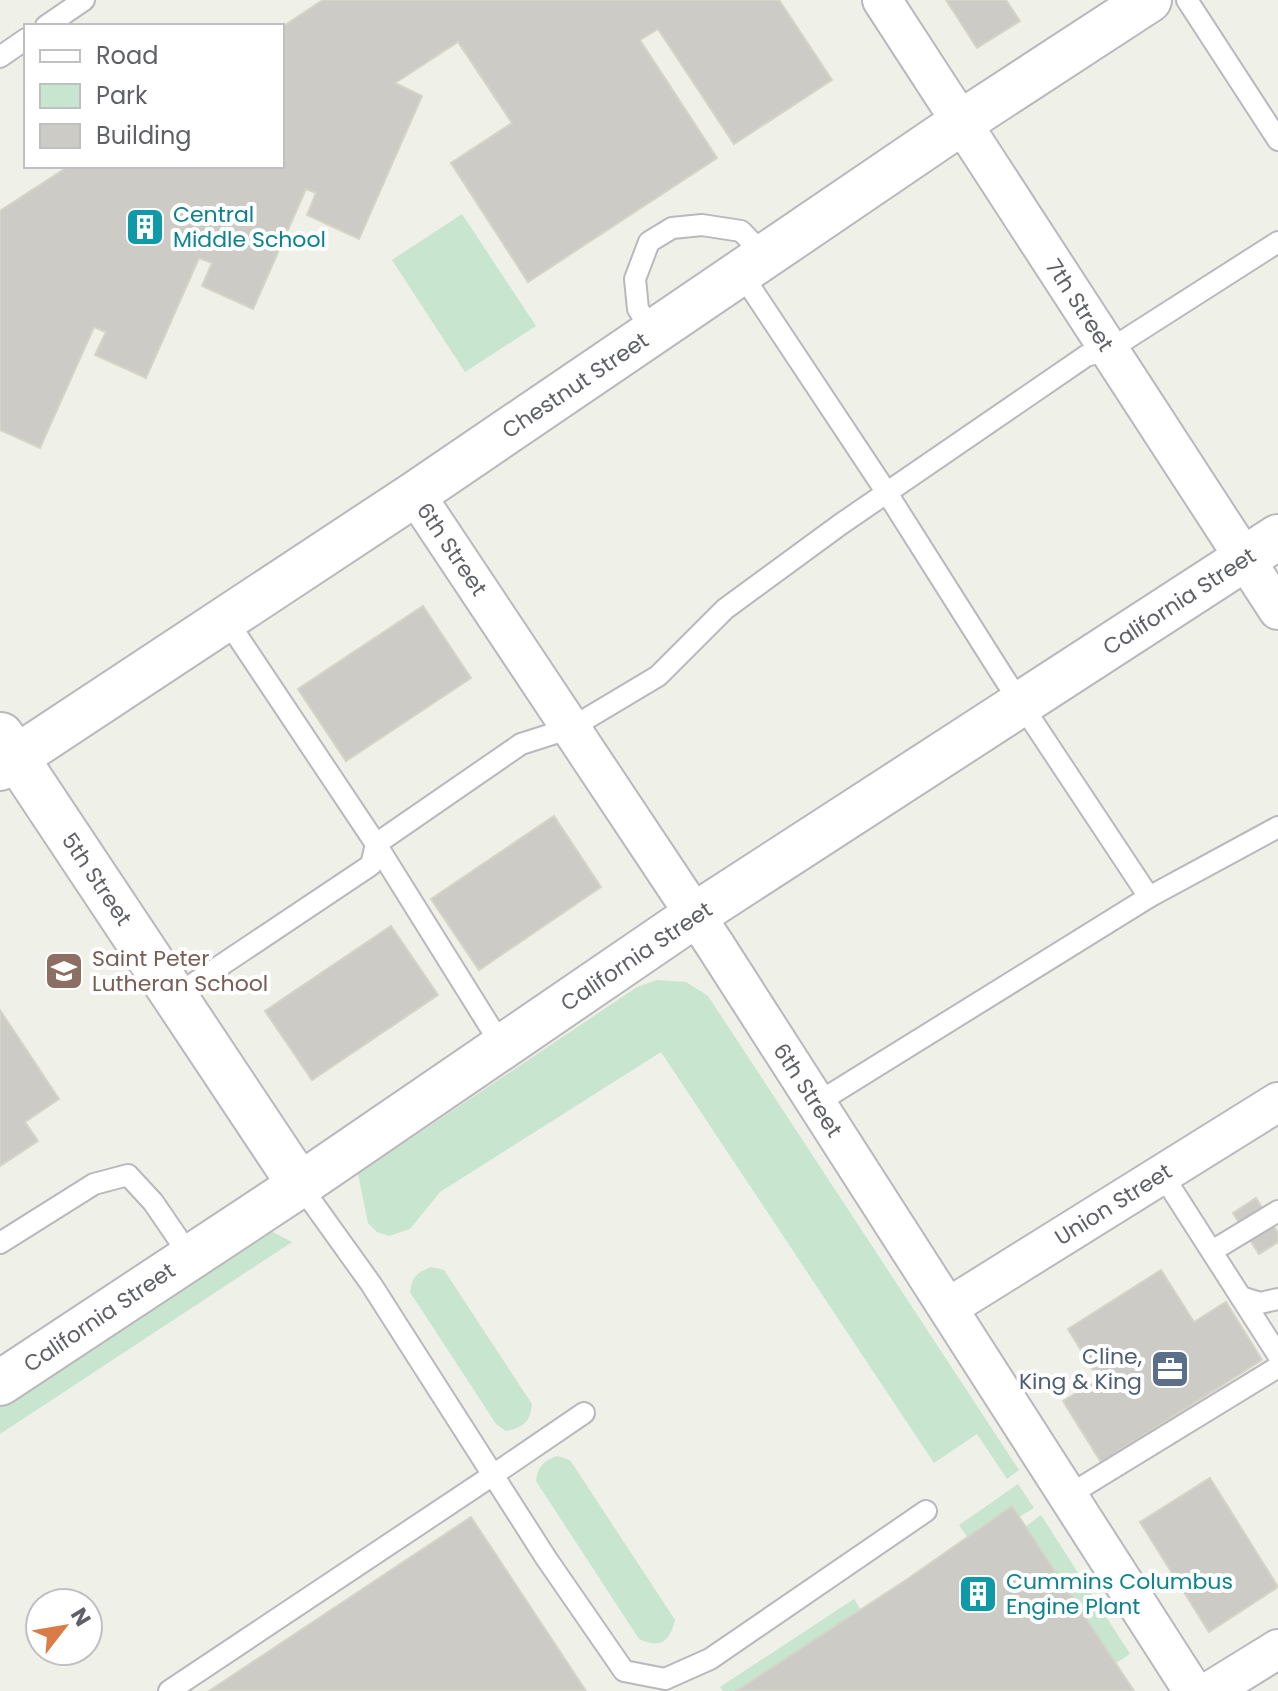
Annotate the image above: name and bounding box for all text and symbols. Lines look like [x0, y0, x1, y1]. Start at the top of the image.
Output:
legend [24, 24, 284, 168]
text: Road [96, 39, 158, 72]
text: Park [96, 79, 148, 112]
text: Building [96, 119, 192, 152]
place label: Central Middle School [173, 199, 326, 255]
building icon: Central Middle School [124, 206, 166, 248]
street label: 7th Street [1038, 253, 1121, 357]
street label: Chestnut Street [496, 325, 655, 446]
street label: 6th Street [409, 497, 494, 602]
street label: California Street [1097, 540, 1262, 663]
street label: 5th Street [54, 827, 139, 932]
street label: California Street [554, 894, 718, 1019]
place label: Saint Peter Lutheran School [92, 943, 268, 999]
school or university icon: Saint Peter Lutheran School [43, 950, 85, 992]
street label: 6th Street [766, 1037, 850, 1143]
street label: Union Street [1049, 1156, 1178, 1253]
street label: California Street [17, 1255, 181, 1380]
place label: Cline, King & King [1019, 1341, 1142, 1397]
office icon: Cline, King & King [1149, 1348, 1191, 1390]
place label: Cummins Columbus Engine Plant [1006, 1566, 1233, 1622]
building icon: Cummins Columbus Engine Plant [957, 1573, 999, 1615]
north arrow [24, 1587, 104, 1667]
text: N [63, 1602, 98, 1632]

